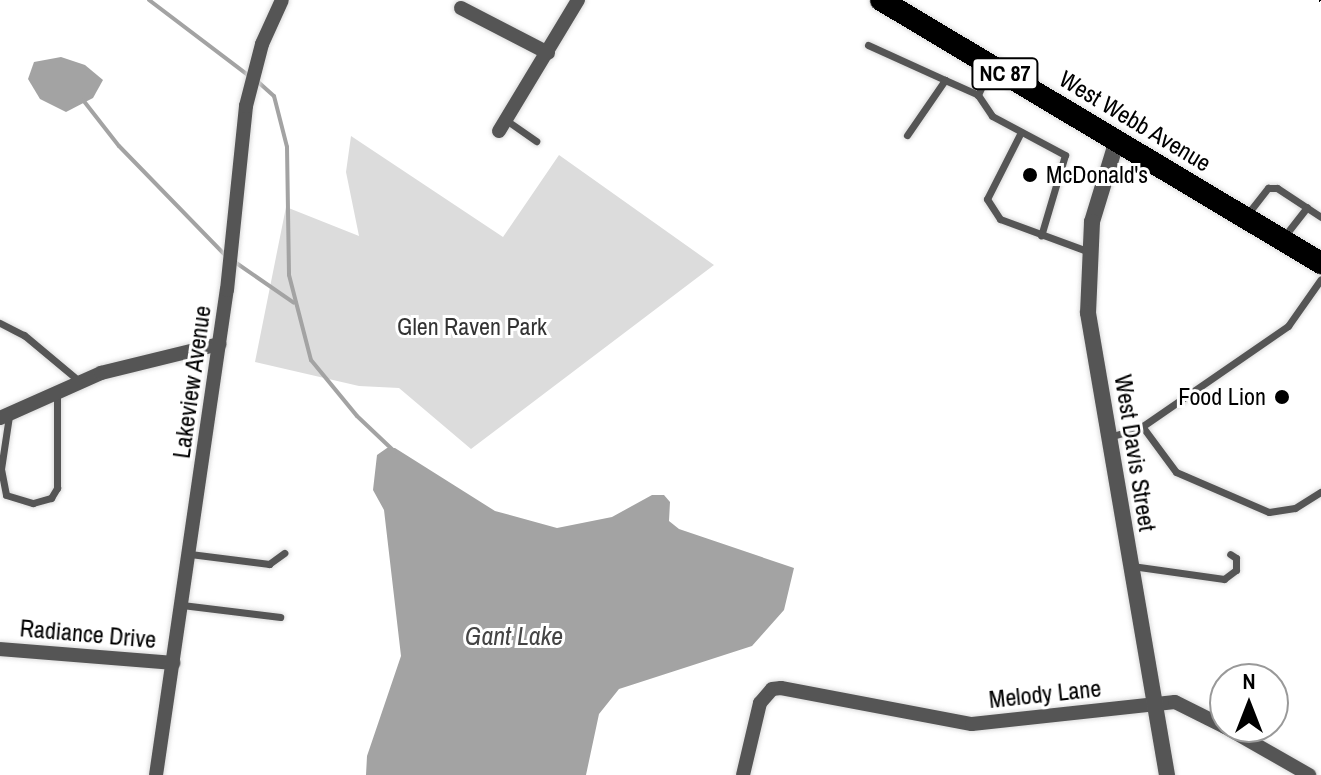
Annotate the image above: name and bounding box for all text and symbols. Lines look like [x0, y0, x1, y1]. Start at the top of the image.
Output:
road number: NC 87 [971, 56, 1039, 92]
street label: West Webb Avenue [1053, 64, 1217, 178]
place label: McDonald's [1046, 161, 1148, 189]
marker: McDonald's [1021, 166, 1039, 184]
street label: Lakeview Avenue [167, 303, 217, 461]
park label: Glen Raven Park [397, 313, 547, 341]
street label: West Davis Street [1108, 373, 1162, 533]
place label: Food Lion [1178, 383, 1266, 411]
marker: Food Lion [1273, 388, 1291, 406]
street label: Radiance Drive [19, 614, 157, 654]
water label: Gant Lake [465, 620, 563, 652]
north arrow [1209, 663, 1289, 743]
text: N [1242, 666, 1256, 696]
street label: Melody Lane [987, 674, 1103, 714]

